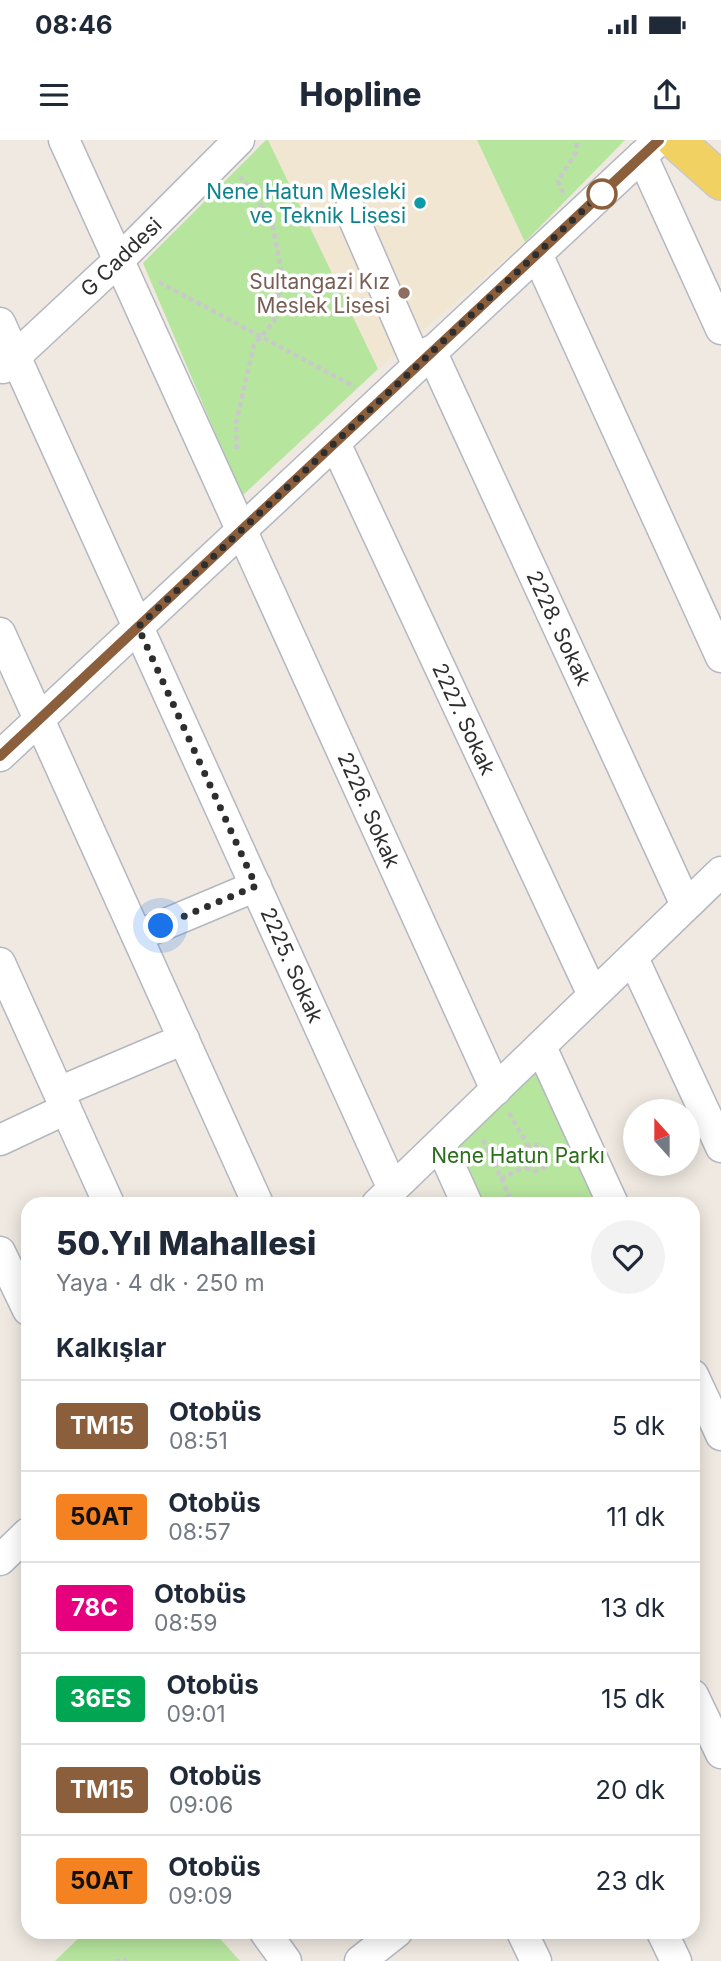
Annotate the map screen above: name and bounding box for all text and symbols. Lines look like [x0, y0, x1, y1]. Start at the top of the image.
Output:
text: 08:46 [35, 9, 113, 40]
text: Hopline [300, 75, 421, 114]
icon: menu [35, 76, 73, 114]
icon: share [648, 76, 686, 114]
place label: Nene Hatun Mesleki ve Teknik Lisesi [206, 179, 406, 228]
unlabelled marker [587, 179, 617, 209]
marker: Nene Hatun Mesleki ve Teknik Lisesi [412, 195, 428, 211]
street label: G Caddesi [75, 212, 167, 302]
place label: Sultangazi Kız Meslek Lisesi [249, 269, 390, 318]
marker: Sultangazi Kız Meslek Lisesi [396, 285, 412, 301]
street label: 2228. Sokak [522, 567, 597, 690]
street label: 2227. Sokak [427, 659, 501, 779]
street label: 2226. Sokak [332, 748, 406, 872]
street label: 2225. Sokak [255, 904, 329, 1027]
your location [143, 908, 178, 943]
north arrow [623, 1099, 700, 1176]
map controls [623, 1099, 700, 1176]
park label: Nene Hatun Parkı [431, 1143, 605, 1168]
button: heart [591, 1220, 665, 1294]
text: 50.Yıl Mahallesi [56, 1223, 316, 1263]
text: Yaya · 4 dk · 250 m [56, 1269, 265, 1297]
text: Kalkışlar [56, 1332, 166, 1363]
text: Otobüs [169, 1396, 261, 1427]
text: 5 dk [612, 1410, 665, 1441]
text: TM15 [70, 1411, 134, 1440]
text: 08:51 [169, 1427, 228, 1455]
text: Otobüs [168, 1487, 261, 1518]
text: 11 dk [606, 1501, 665, 1532]
text: 50AT [70, 1502, 133, 1531]
text: 08:57 [168, 1518, 231, 1546]
text: Otobüs [154, 1578, 246, 1609]
text: 13 dk [601, 1592, 665, 1623]
text: 78C [71, 1593, 118, 1622]
text: 08:59 [154, 1609, 218, 1637]
text: Otobüs [166, 1669, 259, 1700]
text: 15 dk [601, 1683, 665, 1714]
text: 36ES [70, 1684, 131, 1713]
text: 09:01 [166, 1700, 226, 1728]
text: Otobüs [169, 1760, 261, 1791]
text: 20 dk [595, 1774, 665, 1805]
text: TM15 [70, 1775, 134, 1804]
text: 09:06 [169, 1791, 233, 1819]
text: Otobüs [168, 1851, 261, 1882]
text: 23 dk [596, 1865, 665, 1896]
text: 50AT [70, 1866, 133, 1895]
text: 09:09 [168, 1882, 233, 1910]

